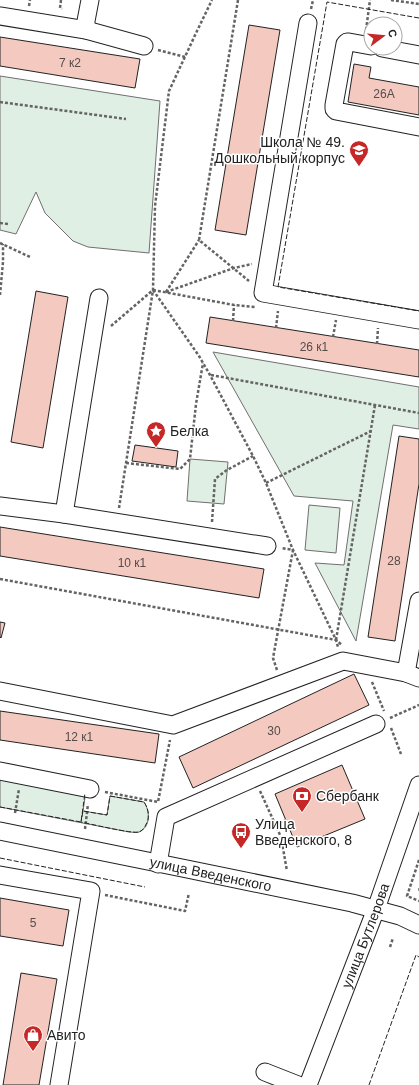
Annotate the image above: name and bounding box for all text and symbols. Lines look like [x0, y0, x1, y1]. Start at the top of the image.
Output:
north arrow [363, 16, 403, 56]
text: С [386, 28, 399, 39]
house number: 7 к2 [59, 56, 81, 70]
house number: 26А [373, 87, 395, 101]
place label: Школа № 49. Дошкольный корпус [214, 134, 345, 166]
school or university icon: Школа № 49. Дошкольный корпус [348, 139, 370, 167]
house number: 26 к1 [300, 340, 329, 354]
place icon: Белка [145, 420, 167, 448]
place label: Белка [170, 423, 209, 439]
house number: 28 [387, 554, 401, 568]
house number: 10 к1 [118, 556, 147, 570]
house number: 30 [267, 724, 281, 738]
house number: 12 к1 [65, 730, 94, 744]
bank icon: Сбербанк [291, 785, 313, 813]
place label: Сбербанк [316, 788, 380, 804]
place label: Улица Введенского, 8 [255, 816, 352, 848]
bus stop icon: Улица Введенского, 8 [230, 821, 252, 849]
street label: улица Введенского [148, 854, 273, 894]
street label: улица Бутлерова [338, 881, 392, 990]
house number: 5 [30, 916, 37, 930]
shop icon: Авито [22, 1024, 44, 1052]
place label: Авито [47, 1027, 86, 1043]

